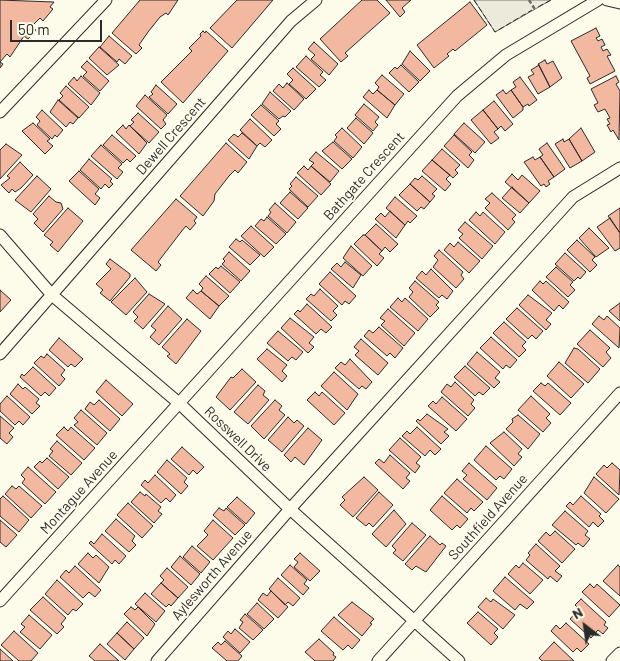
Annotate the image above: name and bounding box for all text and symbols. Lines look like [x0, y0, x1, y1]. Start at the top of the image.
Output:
scale bar [12, 10, 105, 42]
text: 50 m [18, 20, 50, 38]
street label: Dewell Crescent [133, 94, 209, 178]
street label: Bathgate Crescent [320, 128, 408, 224]
street label: Rosswell Drive [201, 403, 275, 475]
street label: Montague Avenue [37, 447, 121, 537]
street label: Southfield Avenue [445, 470, 531, 564]
street label: Aylesworth Avenue [168, 526, 256, 624]
north arrow [560, 601, 610, 651]
text: N [569, 603, 586, 622]

